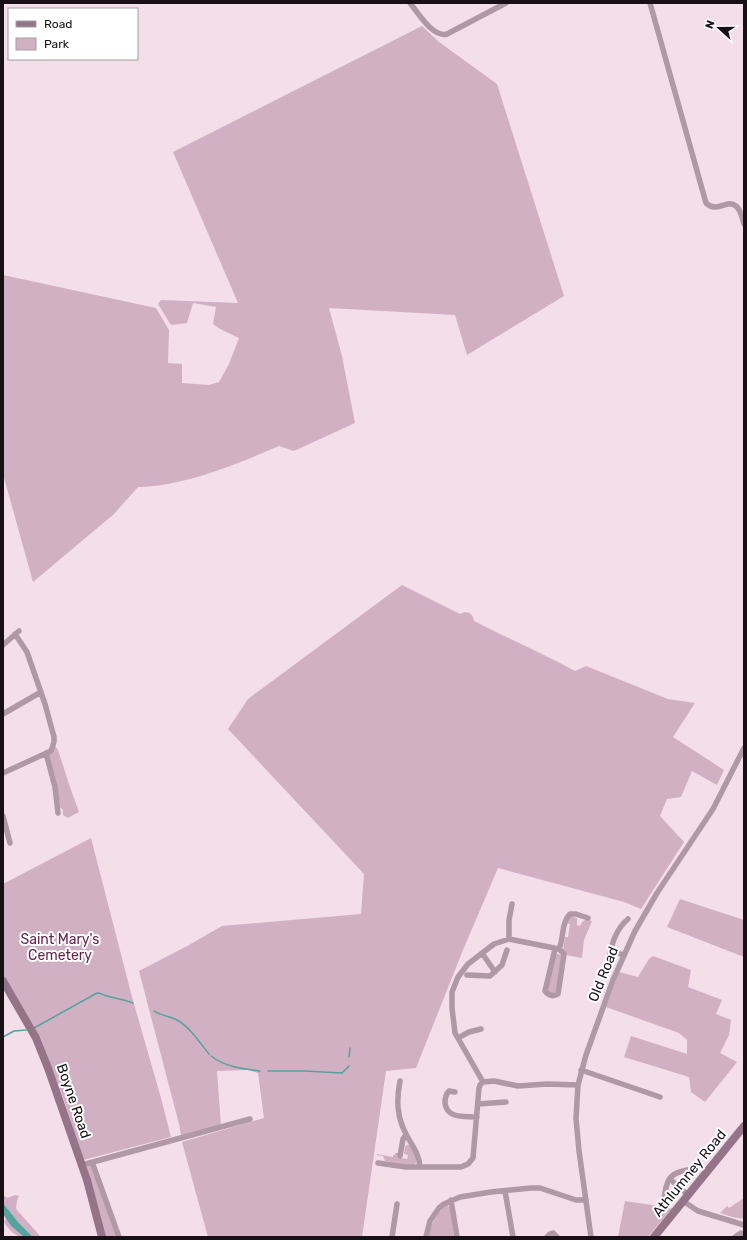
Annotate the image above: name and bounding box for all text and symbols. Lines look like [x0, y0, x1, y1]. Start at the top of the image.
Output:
legend [8, 8, 138, 60]
north arrow [699, 8, 739, 48]
text: Road [44, 17, 72, 31]
text: N [703, 18, 718, 31]
text: Park [44, 37, 70, 51]
park label: Saint Mary's Cemetery [21, 931, 99, 964]
street label: Old Road [585, 944, 622, 1004]
street label: Boyne Road [53, 1062, 94, 1141]
street label: Athlumney Road [649, 1126, 730, 1220]

